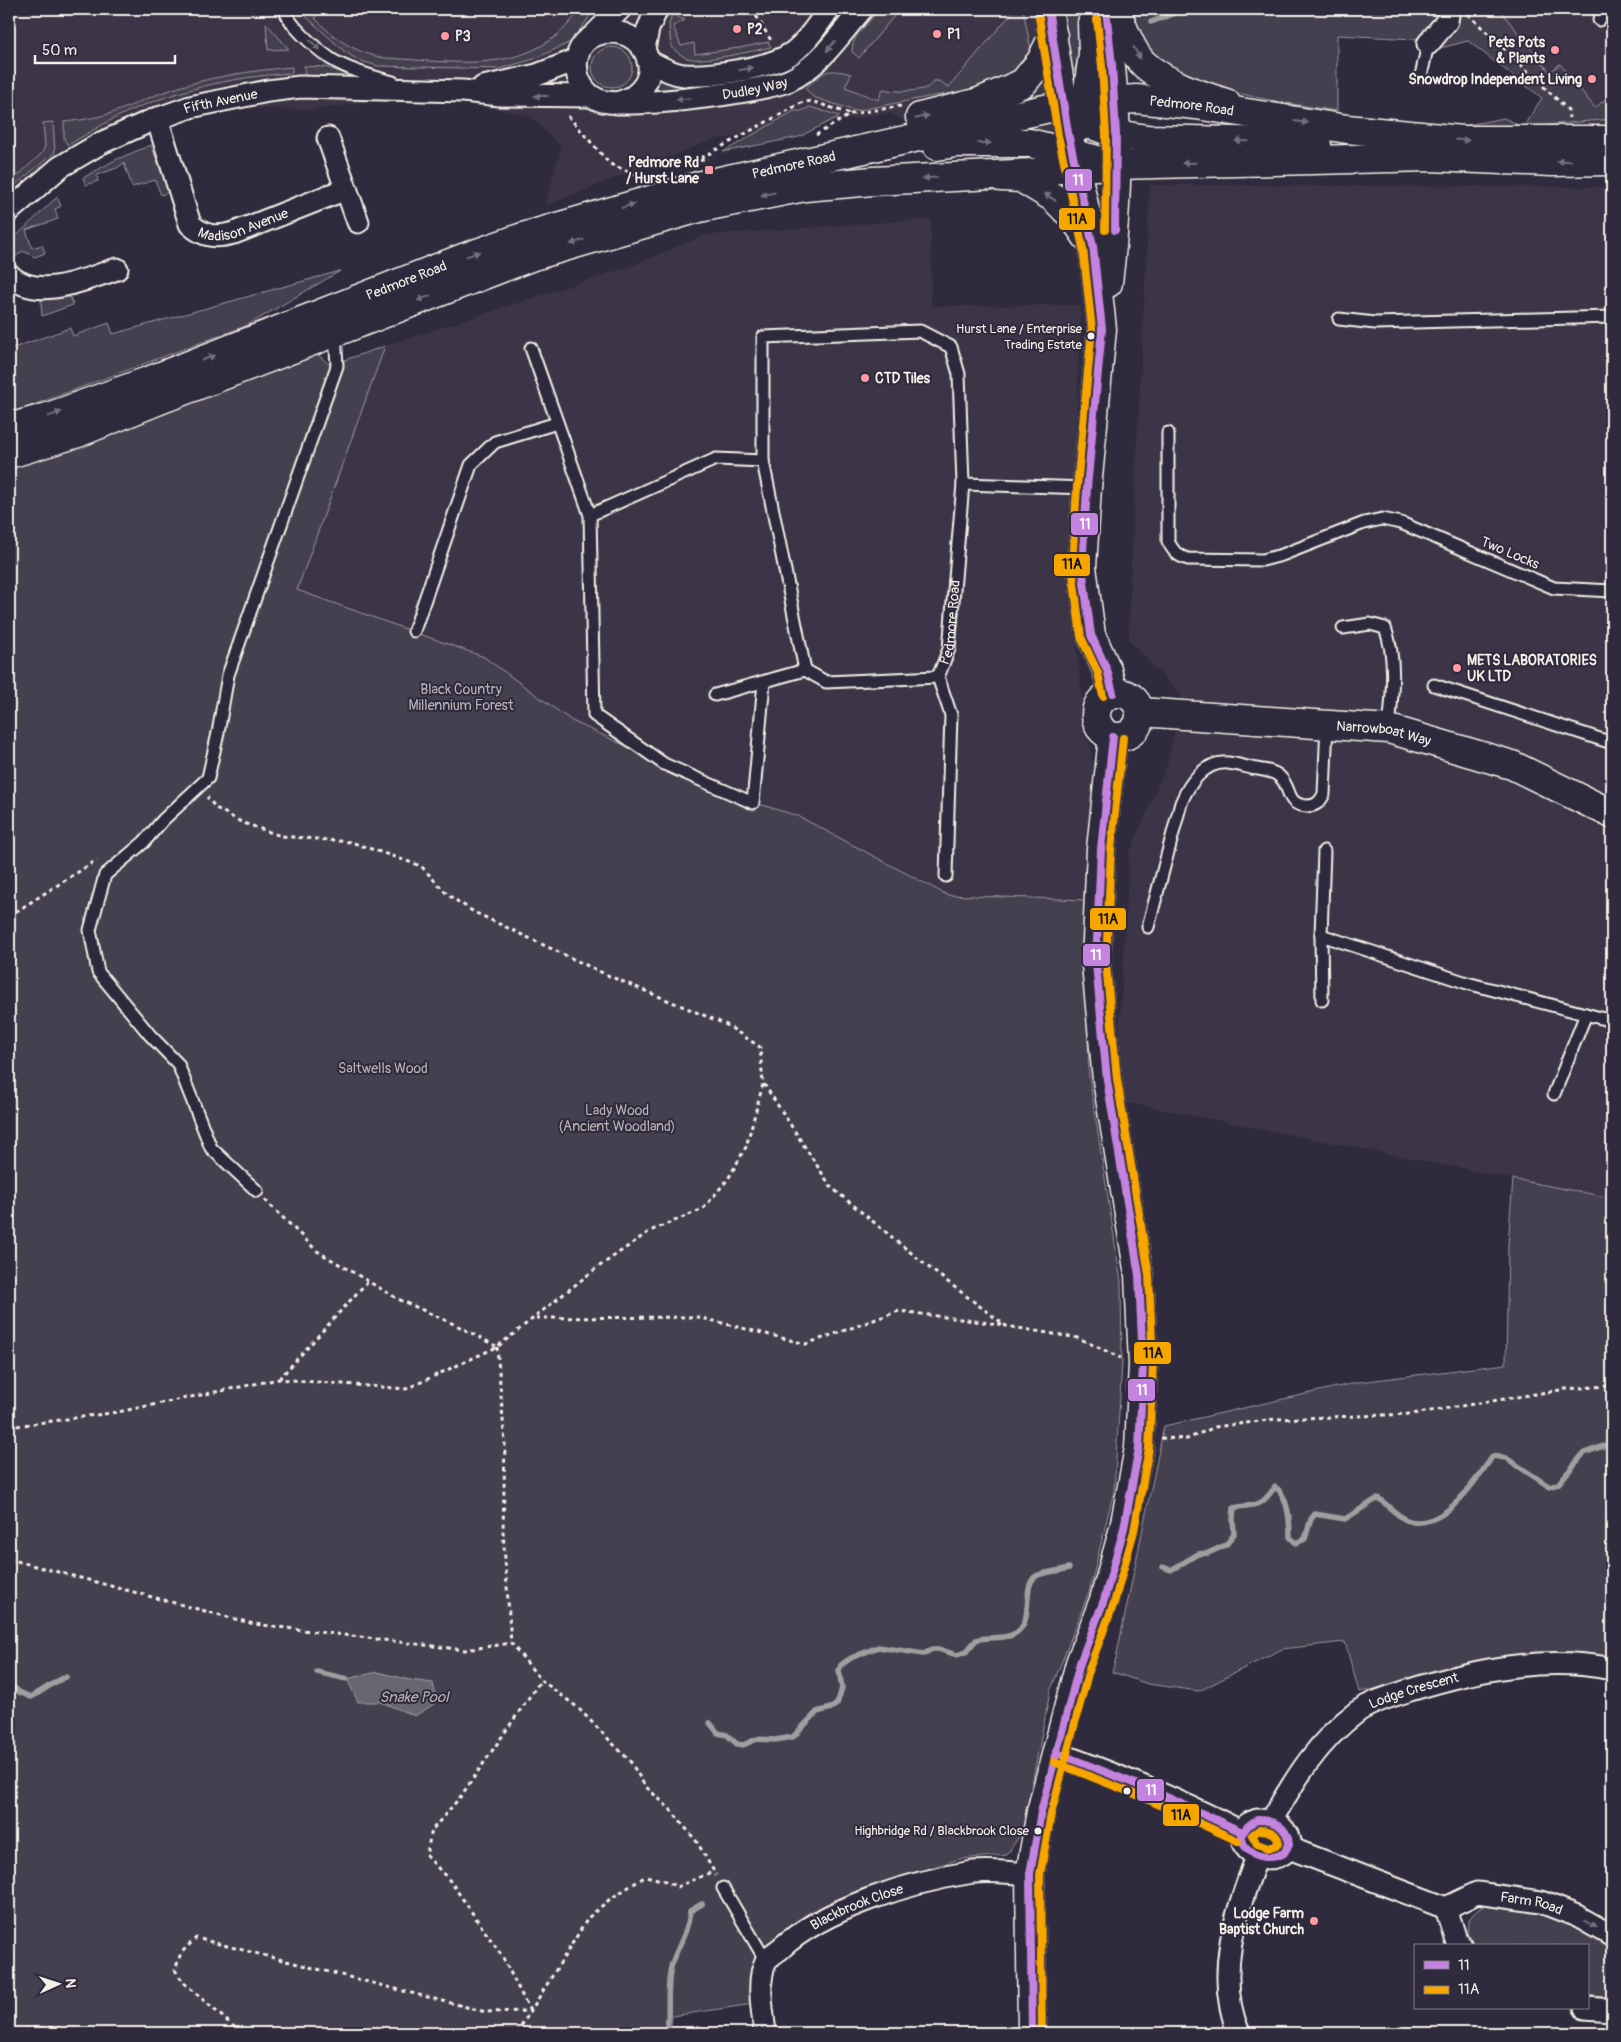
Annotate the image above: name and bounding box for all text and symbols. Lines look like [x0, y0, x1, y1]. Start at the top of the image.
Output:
place label: P2 [747, 21, 763, 38]
marker: P2 [731, 23, 743, 35]
place label: P1 [947, 26, 960, 43]
place label: P3 [455, 28, 471, 45]
marker: P1 [931, 28, 943, 40]
marker: P3 [439, 30, 451, 42]
scale bar [35, 32, 175, 64]
place label: Pets Pots & Plants [1488, 34, 1546, 67]
one-way arrow [309, 40, 322, 51]
one-way arrow [826, 40, 837, 53]
text: 50 m [42, 41, 77, 60]
marker: Pets Pots & Plants [1549, 44, 1561, 56]
one-way arrow [1132, 46, 1141, 59]
one-way arrow [738, 64, 754, 72]
place label: Snowdrop Independent Living [1408, 71, 1582, 88]
street label: Dudley Way [721, 73, 790, 103]
marker: Snowdrop Independent Living [1586, 73, 1598, 85]
street label: Fifth Avenue [181, 85, 259, 117]
one-way arrow [533, 92, 549, 100]
street label: Pedmore Road [1149, 92, 1235, 119]
one-way arrow [675, 96, 691, 104]
one-way arrow [914, 112, 930, 120]
one-way arrow [1293, 118, 1309, 126]
one-way arrow [1234, 136, 1250, 144]
one-way arrow [1454, 136, 1470, 144]
one-way arrow [976, 139, 992, 147]
street label: Pedmore Road [750, 147, 837, 182]
place label: Pedmore Rd / Hurst Lane [626, 154, 700, 187]
one-way arrow [1555, 158, 1571, 166]
one-way arrow [1181, 160, 1197, 168]
marker: Pedmore Rd / Hurst Lane [703, 164, 715, 176]
line badge: 11 [1064, 168, 1093, 192]
text: 11 [1073, 172, 1083, 189]
one-way arrow [922, 174, 938, 182]
one-way arrow [760, 191, 776, 199]
one-way arrow [1044, 192, 1057, 201]
one-way arrow [621, 202, 636, 210]
street label: Madison Avenue [195, 204, 291, 244]
line badge: 11A [1058, 207, 1096, 231]
text: 11A [1067, 211, 1087, 228]
one-way arrow [569, 239, 584, 247]
one-way arrow [466, 250, 481, 257]
street label: Pedmore Road [363, 257, 449, 304]
one-way arrow [417, 295, 432, 302]
place label: Hurst Lane / Enterprise Trading Estate [956, 321, 1083, 353]
marker: Hurst Lane / Enterprise Trading Estate [1086, 331, 1096, 341]
one-way arrow [201, 354, 216, 362]
place label: CTD Tiles [875, 370, 931, 387]
marker: CTD Tiles [859, 372, 871, 384]
one-way arrow [48, 410, 63, 417]
line badge: 11 [1070, 512, 1099, 536]
text: 11 [1080, 516, 1090, 533]
street label: Two Locks [1478, 533, 1543, 573]
line badge: 11A [1053, 553, 1091, 577]
text: 11A [1062, 556, 1082, 573]
street label: Pedmore Road [935, 579, 963, 667]
place label: METS LABORATORIES UK LTD [1467, 652, 1597, 685]
marker: METS LABORATORIES UK LTD [1451, 662, 1463, 674]
park label: Black Country Millennium Forest [408, 681, 514, 714]
street label: Narrowboat Way [1336, 717, 1433, 749]
line badge: 11A [1089, 907, 1127, 931]
text: 11A [1098, 911, 1118, 928]
line badge: 11 [1082, 943, 1111, 967]
text: 11 [1091, 947, 1101, 964]
park label: Saltwells Wood [338, 1060, 428, 1077]
park label: Lady Wood (Ancient Woodland) [558, 1102, 676, 1135]
line badge: 11A [1133, 1341, 1172, 1365]
text: 11A [1143, 1345, 1163, 1362]
line badge: 11 [1127, 1378, 1156, 1402]
text: 11 [1137, 1382, 1147, 1399]
street label: Lodge Crescent [1366, 1668, 1461, 1712]
water label: Snake Pool [379, 1688, 450, 1707]
line badge: 11 [1136, 1778, 1165, 1802]
text: 11 [1146, 1782, 1156, 1799]
unlabelled marker [1122, 1786, 1132, 1796]
line badge: 11A [1162, 1803, 1200, 1827]
text: 11A [1171, 1807, 1191, 1824]
place label: Highbridge Rd / Blackbrook Close [854, 1823, 1030, 1839]
marker: Highbridge Rd / Blackbrook Close [1033, 1826, 1043, 1836]
street label: Blackbrook Close [807, 1880, 905, 1933]
street label: Farm Road [1499, 1888, 1565, 1918]
place label: Lodge Farm Baptist Church [1219, 1905, 1305, 1938]
marker: Lodge Farm Baptist Church [1308, 1915, 1320, 1927]
one-way arrow [1584, 1919, 1598, 1928]
legend [1414, 1944, 1588, 2010]
text: 11 [1458, 1956, 1470, 1975]
north arrow [32, 1960, 82, 2010]
text: N [62, 1978, 79, 1989]
text: 11A [1458, 1980, 1480, 1999]

